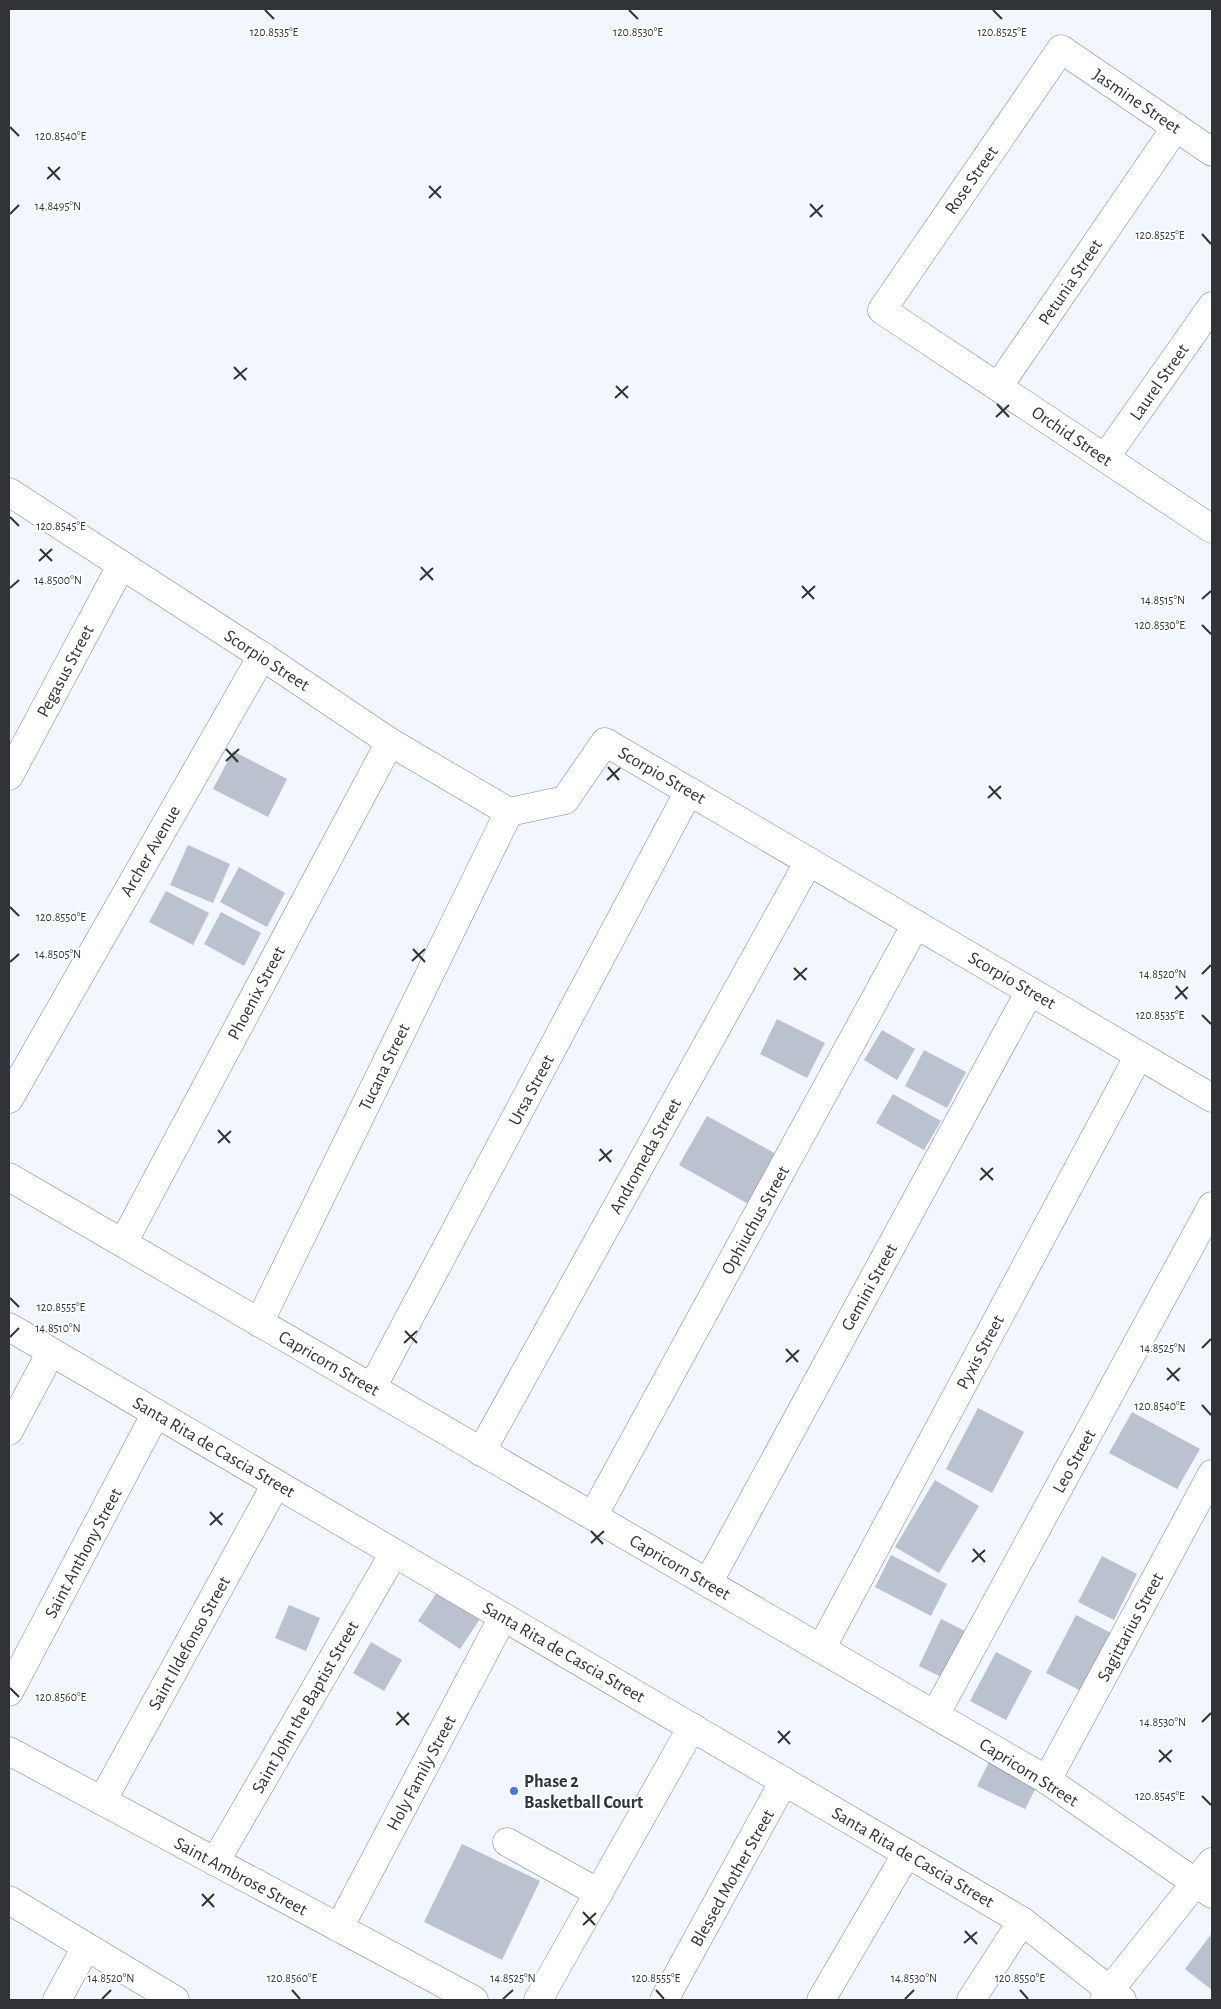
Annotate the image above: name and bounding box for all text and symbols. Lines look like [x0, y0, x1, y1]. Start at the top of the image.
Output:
text: 120.8535°E [250, 26, 299, 38]
text: 120.8530°E [613, 26, 663, 38]
text: 120.8525°E [977, 26, 1027, 38]
street label: Jasmine Street [1089, 66, 1184, 138]
text: 120.8540°E [36, 130, 87, 142]
street label: Rose Street [942, 143, 1002, 218]
text: 14.8495°N [35, 200, 81, 212]
text: 120.8525°E [1135, 229, 1185, 241]
street label: Petunia Street [1036, 236, 1106, 329]
street label: Laurel Street [1127, 341, 1193, 424]
street label: Orchid Street [1028, 403, 1115, 470]
text: 120.8545°E [36, 520, 86, 532]
text: 14.8500°N [34, 574, 82, 586]
text: 14.8515°N [1141, 594, 1185, 606]
text: 120.8530°E [1135, 619, 1185, 631]
street label: Pegasus Street [34, 622, 98, 720]
street label: Scorpio Street [221, 627, 312, 695]
street label: Scorpio Street [615, 744, 708, 808]
street label: Archer Avenue [118, 803, 184, 900]
text: 120.8550°E [36, 911, 86, 923]
street label: Phoenix Street [225, 944, 289, 1043]
text: 14.8505°N [35, 948, 81, 960]
street label: Scorpio Street [965, 949, 1058, 1013]
text: 14.8520°N [1140, 968, 1186, 980]
text: 120.8535°E [1136, 1009, 1185, 1021]
street label: Tucana Street [356, 1021, 414, 1114]
street label: Ursa Street [506, 1052, 558, 1129]
street label: Andromeda Street [607, 1096, 685, 1217]
street label: Ophiuchus Street [719, 1163, 793, 1278]
street label: Gemini Street [839, 1241, 901, 1334]
text: 120.8555°E [37, 1301, 86, 1313]
street label: Pyxis Street [954, 1312, 1008, 1393]
text: 14.8510°N [35, 1322, 81, 1334]
street label: Capricorn Street [275, 1328, 382, 1400]
text: 14.8525°N [1140, 1342, 1186, 1354]
street label: Santa Rita de Cascia Street [129, 1394, 298, 1502]
text: 120.8540°E [1135, 1400, 1186, 1412]
street label: Leo Street [1050, 1426, 1100, 1496]
street label: Saint Anthony Street [42, 1485, 126, 1621]
street label: Capricorn Street [626, 1532, 733, 1604]
street label: Sagittarius Street [1095, 1570, 1167, 1685]
street label: Saint Ildefonso Street [146, 1573, 234, 1713]
street label: Santa Rita de Cascia Street [479, 1599, 648, 1707]
street label: Saint John the Baptist Street [249, 1618, 363, 1797]
text: 120.8560°E [36, 1691, 87, 1703]
street label: Holy Family Street [384, 1713, 460, 1834]
text: 14.8530°N [1140, 1716, 1186, 1728]
street label: Capricorn Street [976, 1735, 1081, 1811]
place label: Phase 2 Basketball Court [524, 1773, 643, 1812]
marker: Phase 2 Basketball Court [508, 1785, 520, 1797]
text: 120.8545°E [1135, 1790, 1185, 1802]
street label: Santa Rita de Cascia Street [828, 1804, 997, 1912]
street label: Blessed Mother Street [688, 1807, 778, 1950]
street label: Saint Ambrose Street [171, 1834, 310, 1920]
text: 14.8520°N [88, 1972, 134, 1984]
text: 120.8560°E [267, 1972, 318, 1984]
text: 14.8525°N [490, 1972, 536, 1984]
text: 120.8555°E [632, 1972, 681, 1984]
text: 14.8530°N [891, 1972, 937, 1984]
text: 120.8550°E [995, 1972, 1045, 1984]

